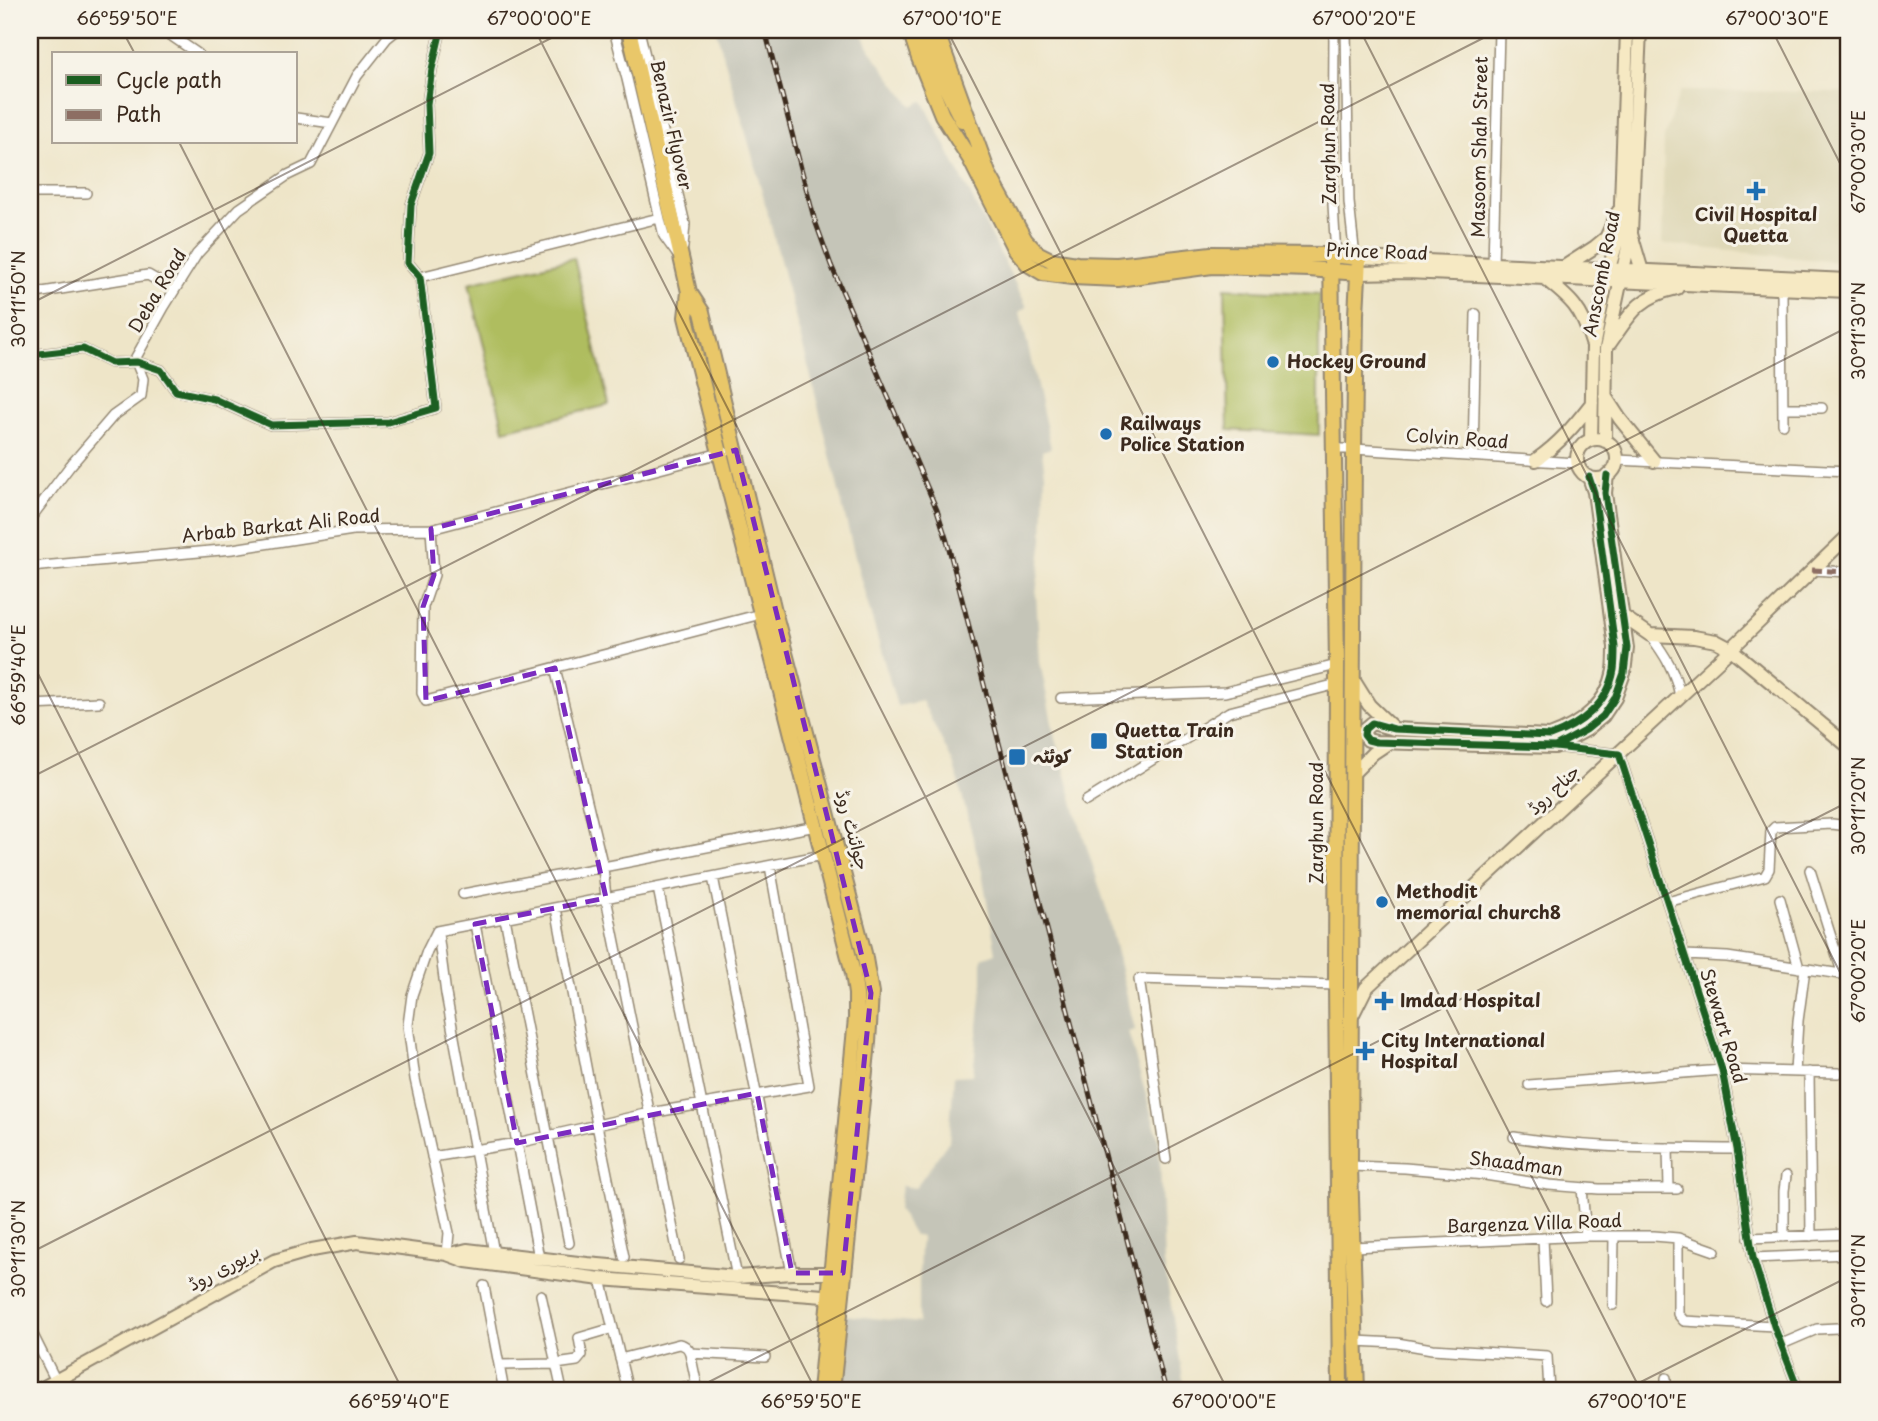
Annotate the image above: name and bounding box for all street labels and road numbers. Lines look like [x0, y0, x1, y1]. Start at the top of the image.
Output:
street label: Masoom Shah Street [1463, 56, 1494, 238]
street label: Benazir Flyover [644, 57, 701, 193]
street label: Zarghun Road [1313, 83, 1342, 205]
street label: Anscomb Road [1575, 208, 1626, 339]
street label: Prince Road [1326, 235, 1429, 266]
street label: Deba Road [121, 243, 192, 337]
street label: Colvin Road [1405, 420, 1509, 455]
street label: Arbab Barkat Ali Road [180, 501, 381, 548]
street label: جناح روڈ [1521, 757, 1585, 820]
street label: Zarghun Road [1302, 762, 1329, 884]
street label: جوائنٹ روڈ [830, 786, 877, 873]
street label: Stewart Road [1694, 965, 1755, 1086]
street label: Shaadman [1468, 1143, 1565, 1182]
street label: Bargenza Villa Road [1446, 1206, 1622, 1239]
street label: بریوری روڈ [183, 1236, 264, 1297]

